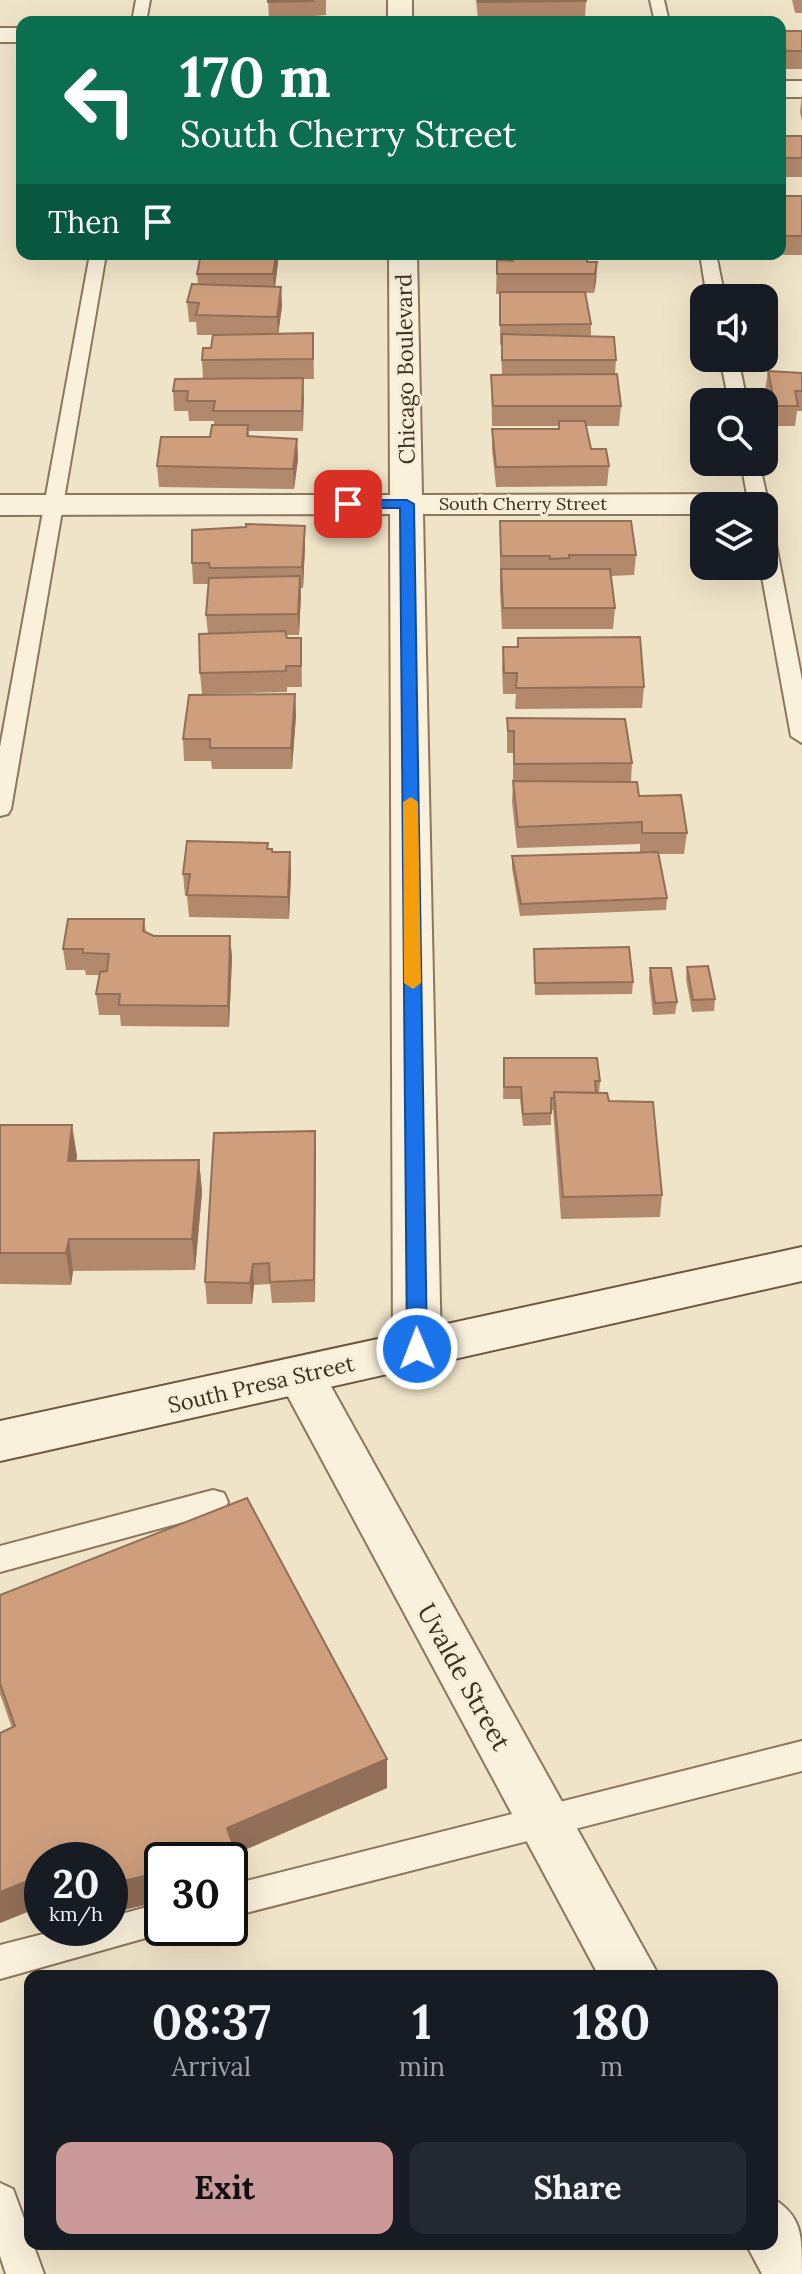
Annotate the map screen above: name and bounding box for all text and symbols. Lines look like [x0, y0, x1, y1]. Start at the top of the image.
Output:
text: 170 m [180, 41, 331, 112]
icon: left [48, 48, 152, 152]
text: South Cherry Street [180, 111, 517, 157]
icon: arrive [136, 200, 180, 244]
text: Then [48, 203, 120, 241]
street label: Chicago Boulevard [389, 273, 421, 465]
map controls [690, 284, 778, 580]
button: sound [690, 284, 778, 372]
button: search [690, 388, 778, 476]
pin [314, 470, 382, 538]
icon: arrive [326, 482, 370, 526]
street label: South Cherry Street [439, 492, 607, 515]
button: layers [690, 492, 778, 580]
position arrow [375, 1307, 459, 1391]
street label: South Presa Street [165, 1349, 357, 1419]
street label: Uvalde Street [411, 1597, 518, 1756]
speed limit sign: 30 [144, 1842, 248, 1946]
text: 20 [53, 1858, 99, 1909]
text: km/h [49, 1901, 103, 1926]
text: 08:37 [152, 1991, 271, 2052]
text: 1 [412, 1991, 432, 2052]
text: 180 [573, 1991, 650, 2052]
text: Arrival [172, 2050, 251, 2083]
text: min [399, 2050, 445, 2083]
text: m [600, 2050, 623, 2083]
button: Exit [56, 2142, 393, 2234]
button: Share [409, 2142, 746, 2234]

